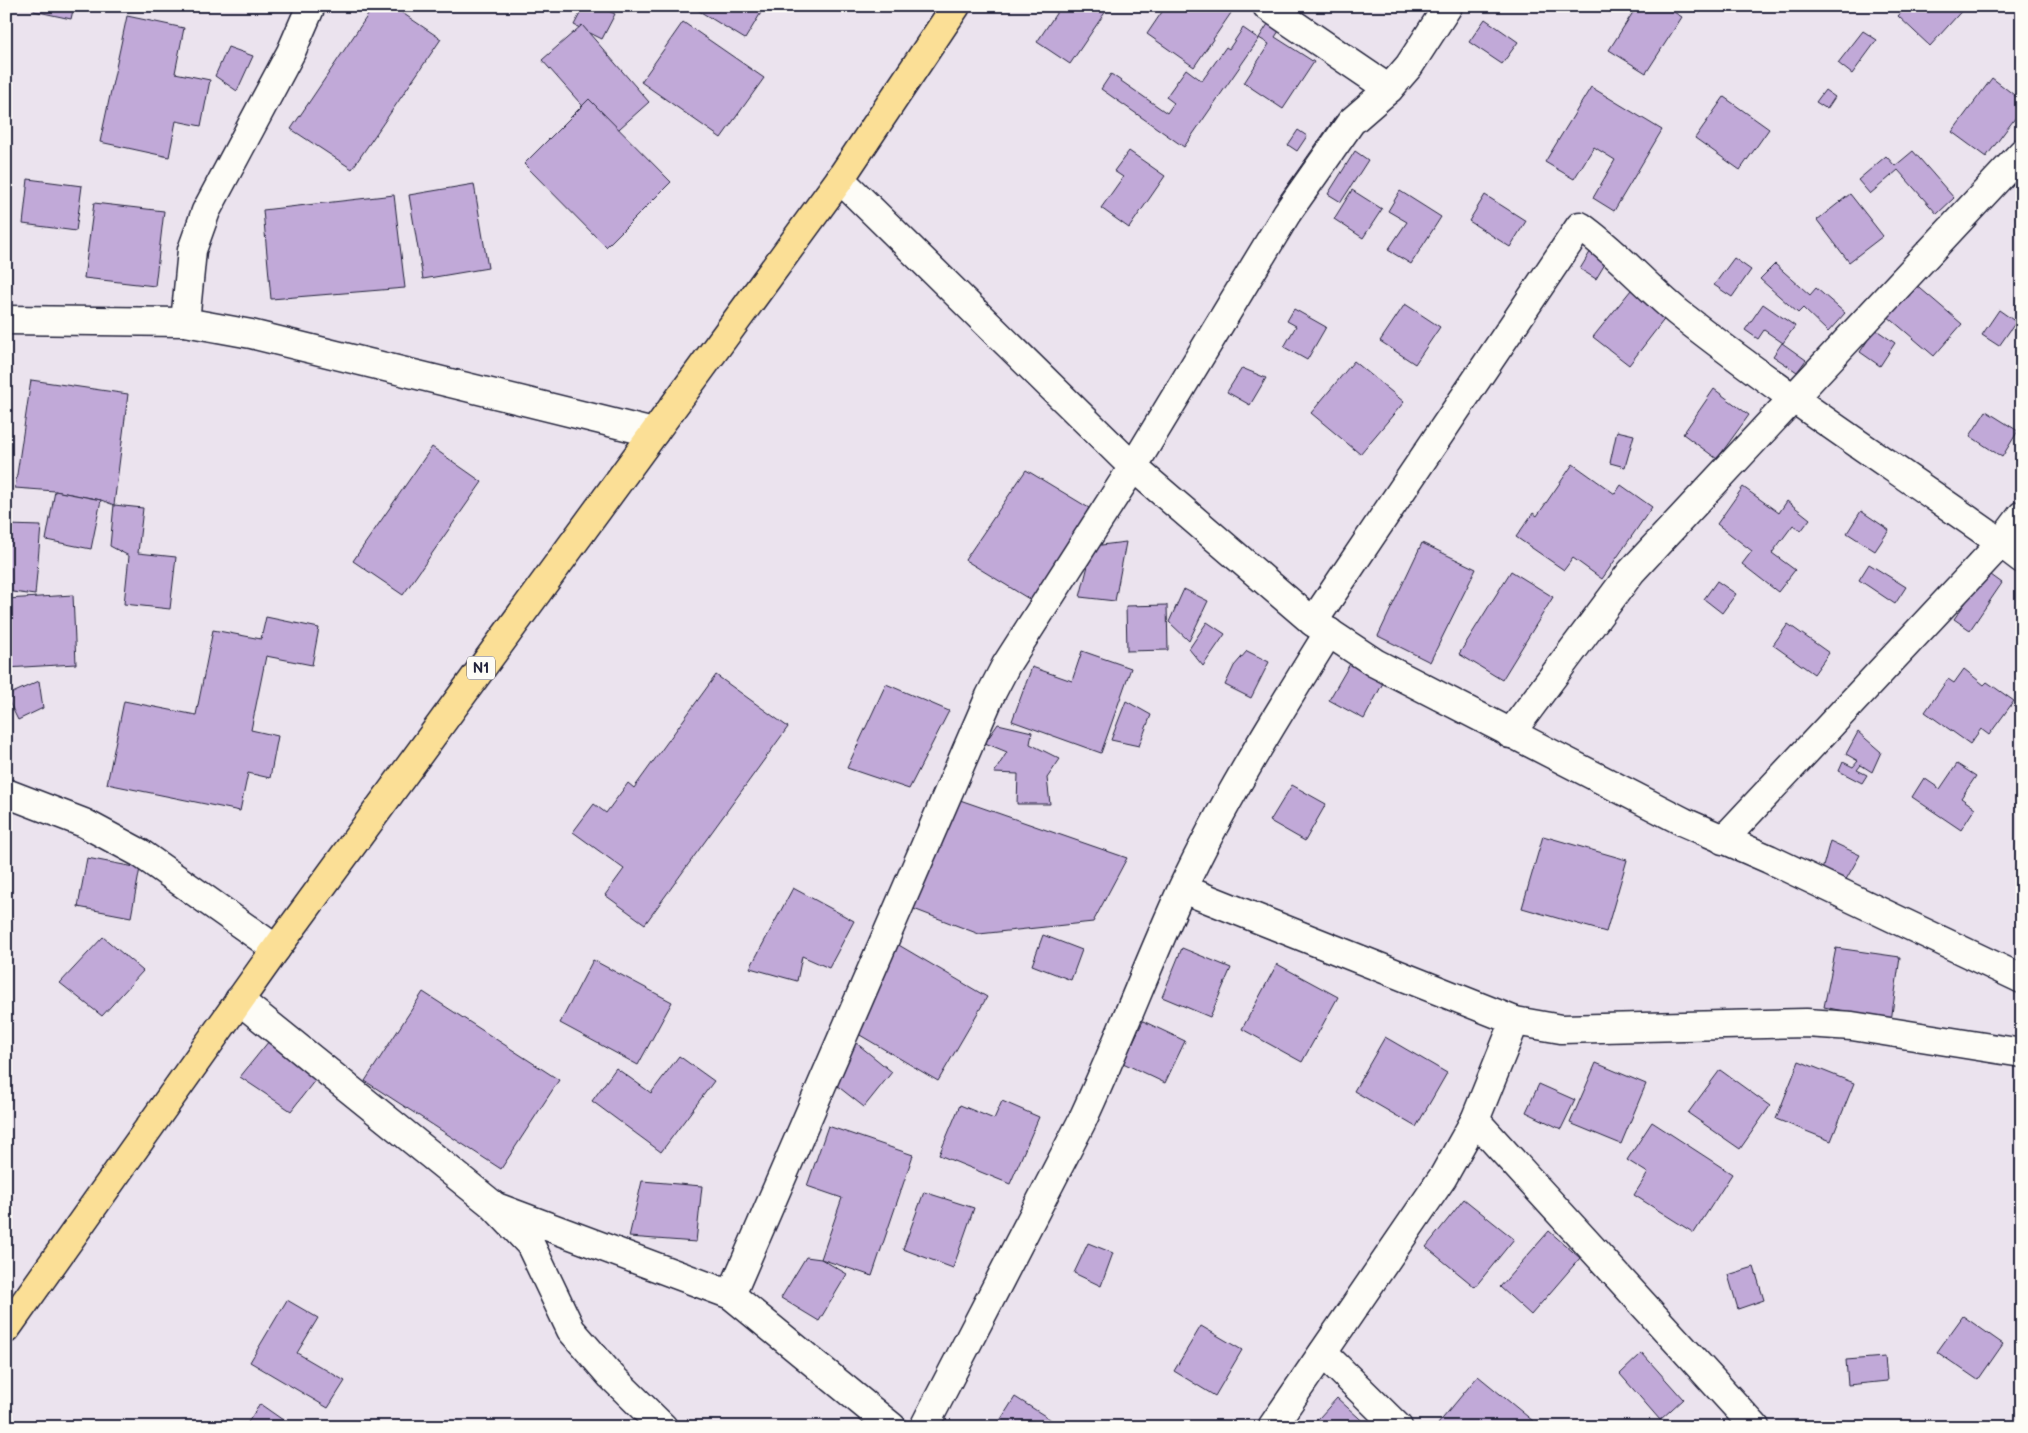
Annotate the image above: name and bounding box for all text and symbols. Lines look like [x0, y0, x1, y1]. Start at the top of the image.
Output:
road number: N1 [467, 656, 495, 680]

